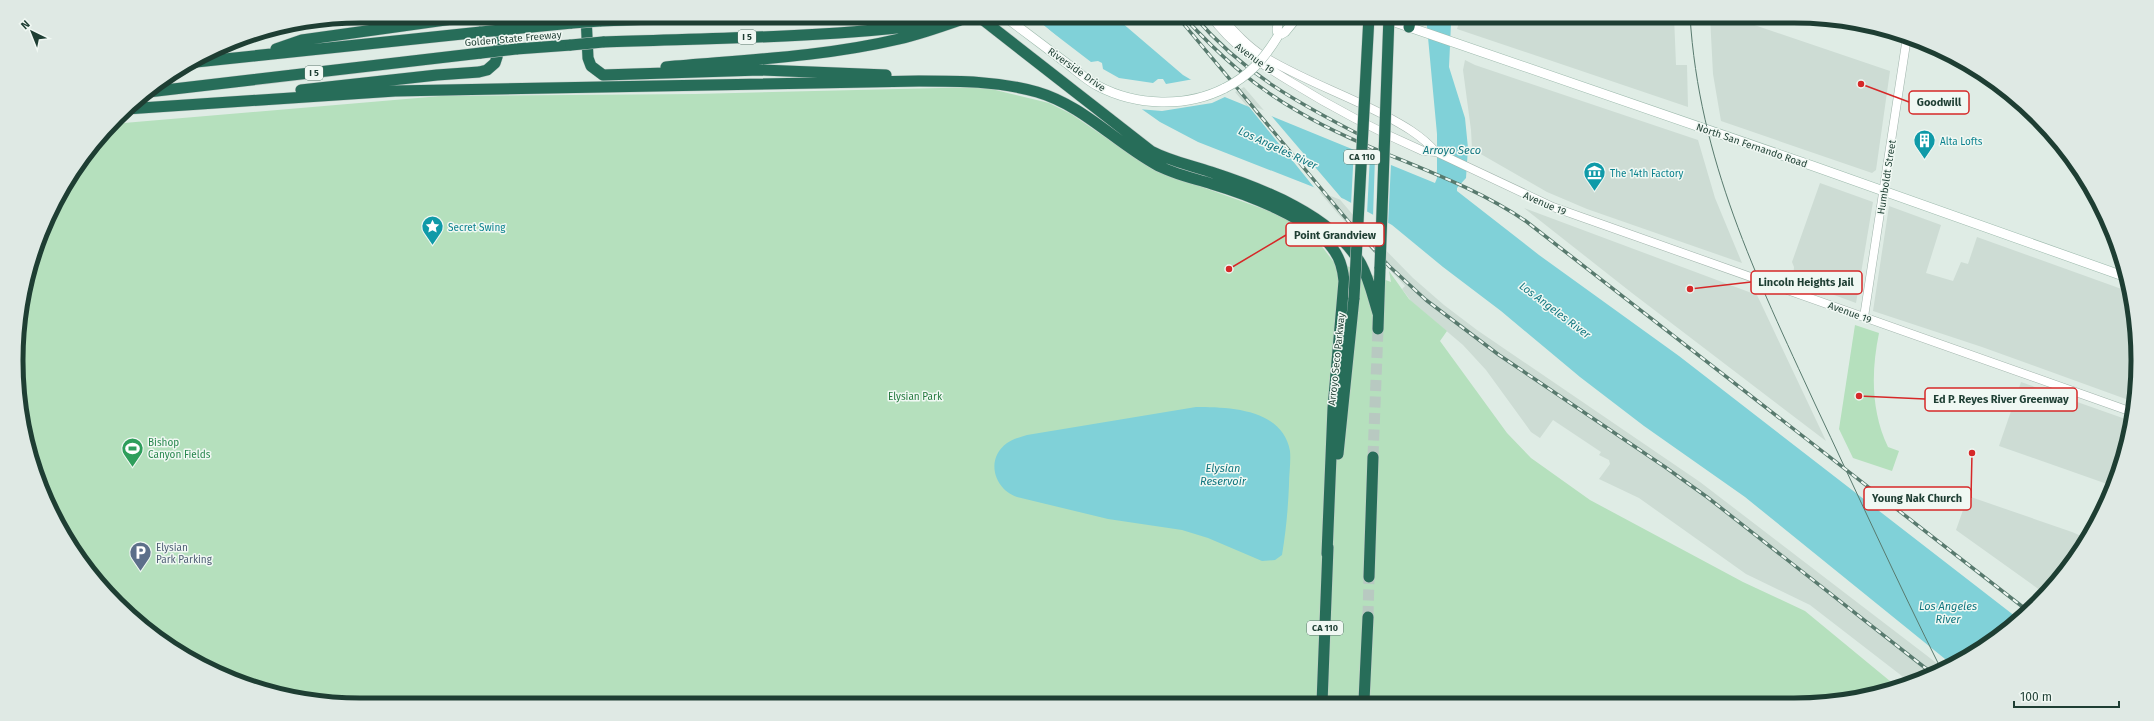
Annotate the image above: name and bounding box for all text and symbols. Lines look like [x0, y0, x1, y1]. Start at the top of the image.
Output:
north arrow [12, 12, 52, 52]
text: N [18, 18, 33, 32]
street label: Golden State Freeway [464, 29, 562, 49]
road number: I 5 [738, 30, 756, 44]
street label: Avenue 19 [1233, 41, 1276, 77]
street label: Riverside Drive [1045, 45, 1108, 94]
road number: I 5 [305, 66, 323, 80]
callout: Goodwill [1909, 91, 1969, 114]
text: Goodwill [1917, 96, 1962, 109]
street label: North San Fernando Road [1695, 121, 1809, 171]
water label: Los Angeles River [1236, 124, 1320, 173]
building icon: Alta Lofts [1912, 128, 1938, 161]
place label: Alta Lofts [1940, 136, 1983, 148]
street label: Humboldt Street [1875, 139, 1899, 215]
water label: Arroyo Seco [1422, 144, 1481, 157]
road number: CA 110 [1344, 150, 1380, 164]
museum icon: The 14th Factory [1582, 160, 1608, 193]
place label: The 14th Factory [1610, 168, 1684, 180]
street label: Avenue 19 [1521, 190, 1568, 218]
place icon: Secret Swing [419, 214, 445, 247]
place label: Secret Swing [448, 222, 506, 234]
callout: Point Grandview [1286, 223, 1384, 246]
text: Point Grandview [1294, 229, 1377, 242]
callout: Lincoln Heights Jail [1751, 271, 1862, 294]
text: Lincoln Heights Jail [1758, 276, 1855, 289]
water label: Los Angeles River [1517, 279, 1593, 342]
street label: Avenue 19 [1826, 300, 1873, 326]
street label: Arroyo Seco Parkway [1326, 312, 1348, 406]
callout: Ed P. Reyes River Greenway [1925, 388, 2077, 411]
park label: Elysian Park [888, 391, 943, 403]
text: Ed P. Reyes River Greenway [1933, 393, 2069, 406]
sports icon: Bishop Canyon Fields [120, 435, 146, 468]
place label: Bishop Canyon Fields [148, 437, 211, 461]
water label: Elysian Reservoir [1200, 462, 1247, 488]
callout: Young Nak Church [1864, 487, 1971, 510]
text: Young Nak Church [1871, 492, 1962, 505]
parking icon: Elysian Park Parking [128, 540, 154, 573]
place label: Elysian Park Parking [156, 542, 213, 566]
water label: Los Angeles River [1919, 600, 1977, 626]
road number: CA 110 [1307, 621, 1343, 635]
scale bar [2014, 683, 2119, 709]
text: 100 m [2020, 690, 2052, 704]

